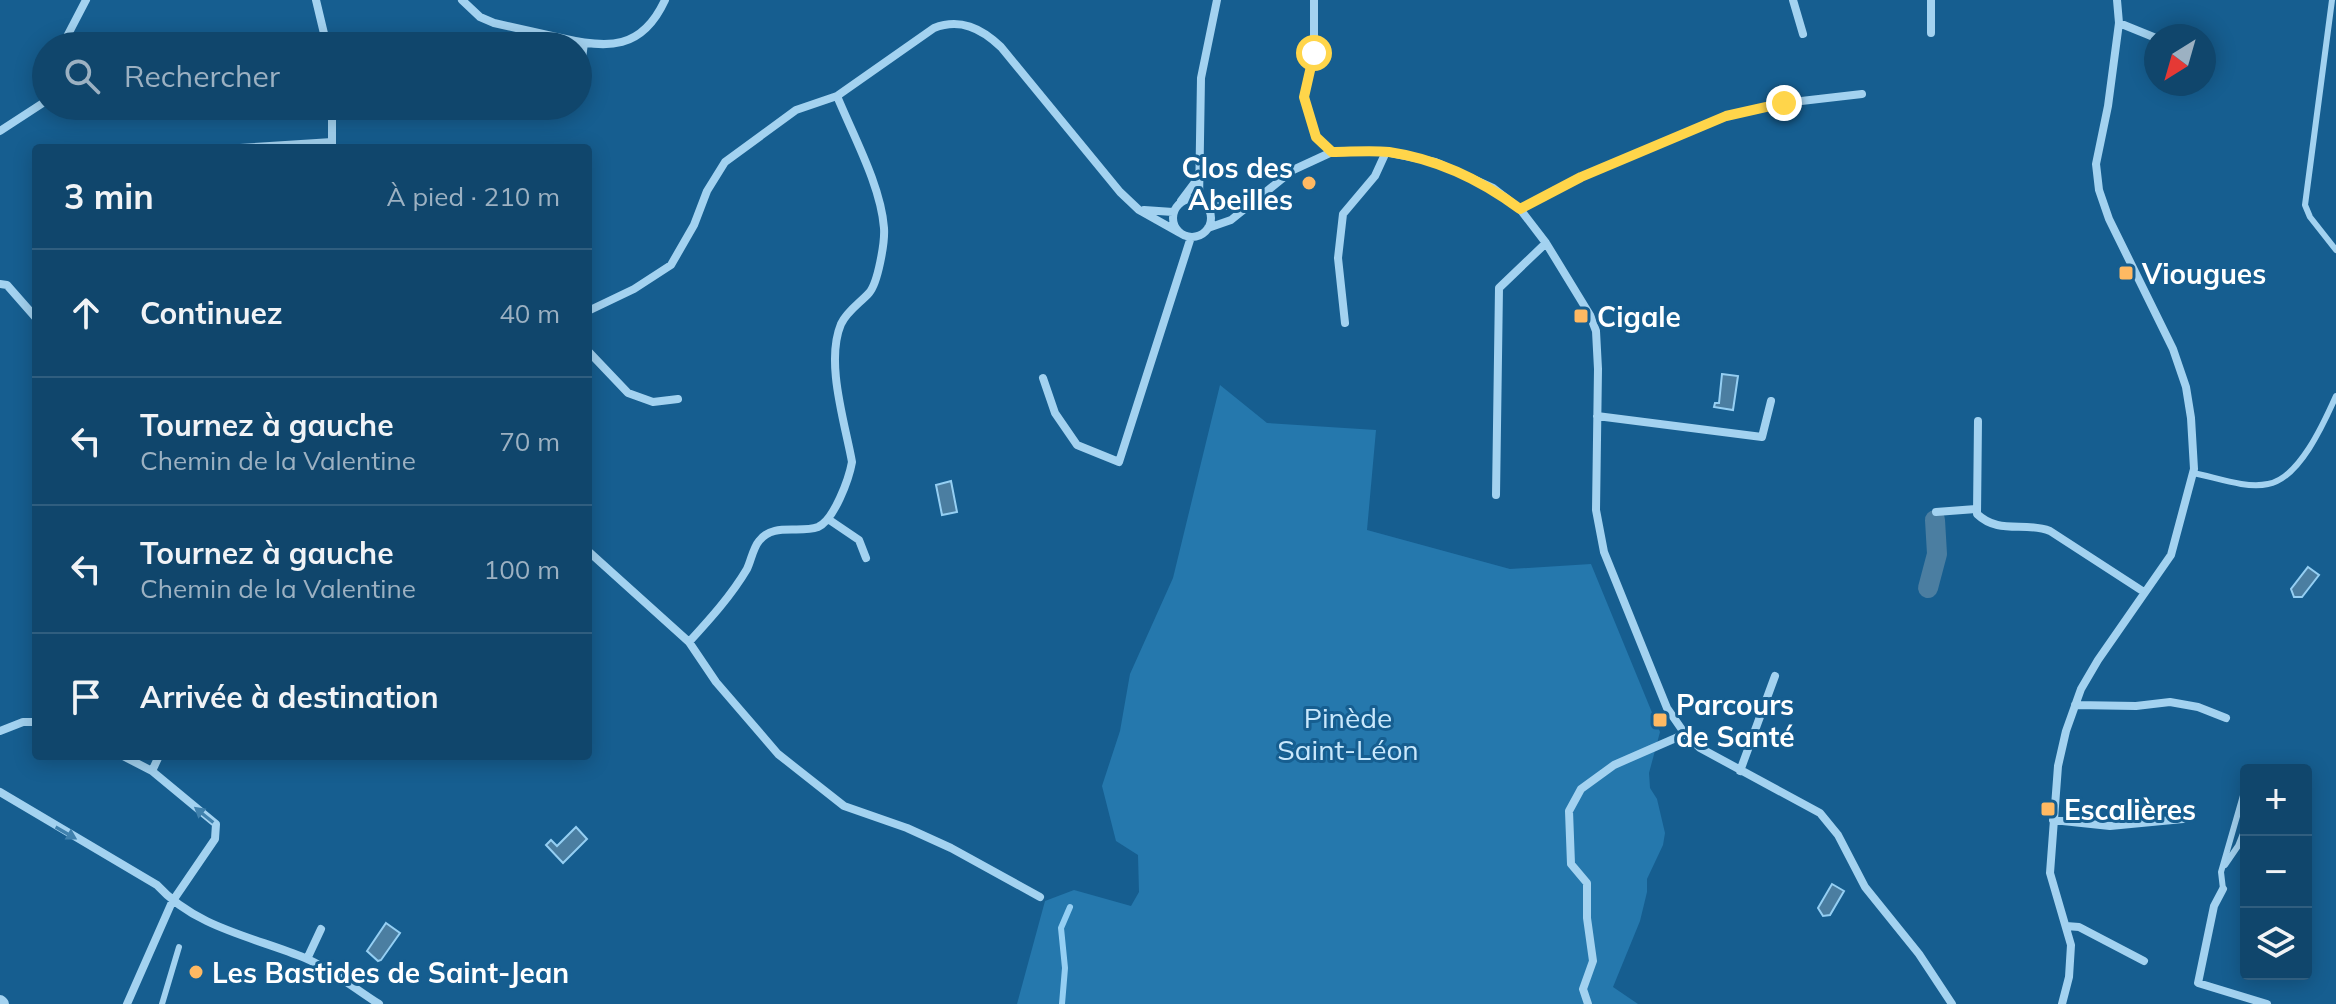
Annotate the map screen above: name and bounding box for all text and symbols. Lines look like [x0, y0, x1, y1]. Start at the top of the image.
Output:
north arrow [2144, 24, 2216, 96]
search box [32, 32, 592, 120]
route start [1296, 35, 1332, 71]
icon: search [60, 54, 104, 98]
text: Rechercher [124, 57, 280, 95]
route end [1766, 85, 1802, 121]
place label: Clos des Abeilles [1182, 150, 1293, 217]
marker: Clos des Abeilles [1300, 174, 1318, 192]
text: 3 min [64, 175, 154, 218]
text: À pied · 210 m [387, 180, 560, 213]
place label: Viougues [2141, 256, 2266, 291]
marker: Viougues [2117, 264, 2135, 282]
icon: ahead [64, 291, 108, 335]
text: Continuez [140, 294, 283, 332]
text: 40 m [499, 297, 560, 330]
place label: Cigale [1597, 299, 1681, 334]
marker: Cigale [1572, 307, 1590, 325]
text: Tournez à gauche [140, 406, 394, 444]
icon: left [64, 419, 108, 463]
text: 70 m [499, 425, 560, 458]
text: Chemin de la Valentine [140, 444, 416, 477]
text: Tournez à gauche [140, 534, 394, 572]
icon: left [64, 547, 108, 591]
text: 100 m [484, 553, 560, 586]
text: Chemin de la Valentine [140, 572, 416, 605]
icon: arrive [64, 675, 108, 719]
text: Arrivée à destination [140, 678, 439, 716]
place label: Parcours de Santé [1676, 687, 1795, 754]
park label: Pinède Saint-Léon [1277, 700, 1419, 767]
marker: Parcours de Santé [1651, 711, 1669, 729]
map controls [2240, 764, 2312, 980]
button: + [2240, 764, 2312, 836]
place label: Escalières [2064, 792, 2196, 827]
marker: Escalières [2039, 800, 2057, 818]
one-way arrow [194, 807, 214, 824]
one-way arrow [55, 826, 78, 840]
button: − [2240, 836, 2312, 908]
button: layers [2240, 908, 2312, 980]
place label: Les Bastides de Saint-Jean [212, 955, 569, 990]
marker: Les Bastides de Saint-Jean [187, 963, 205, 981]

